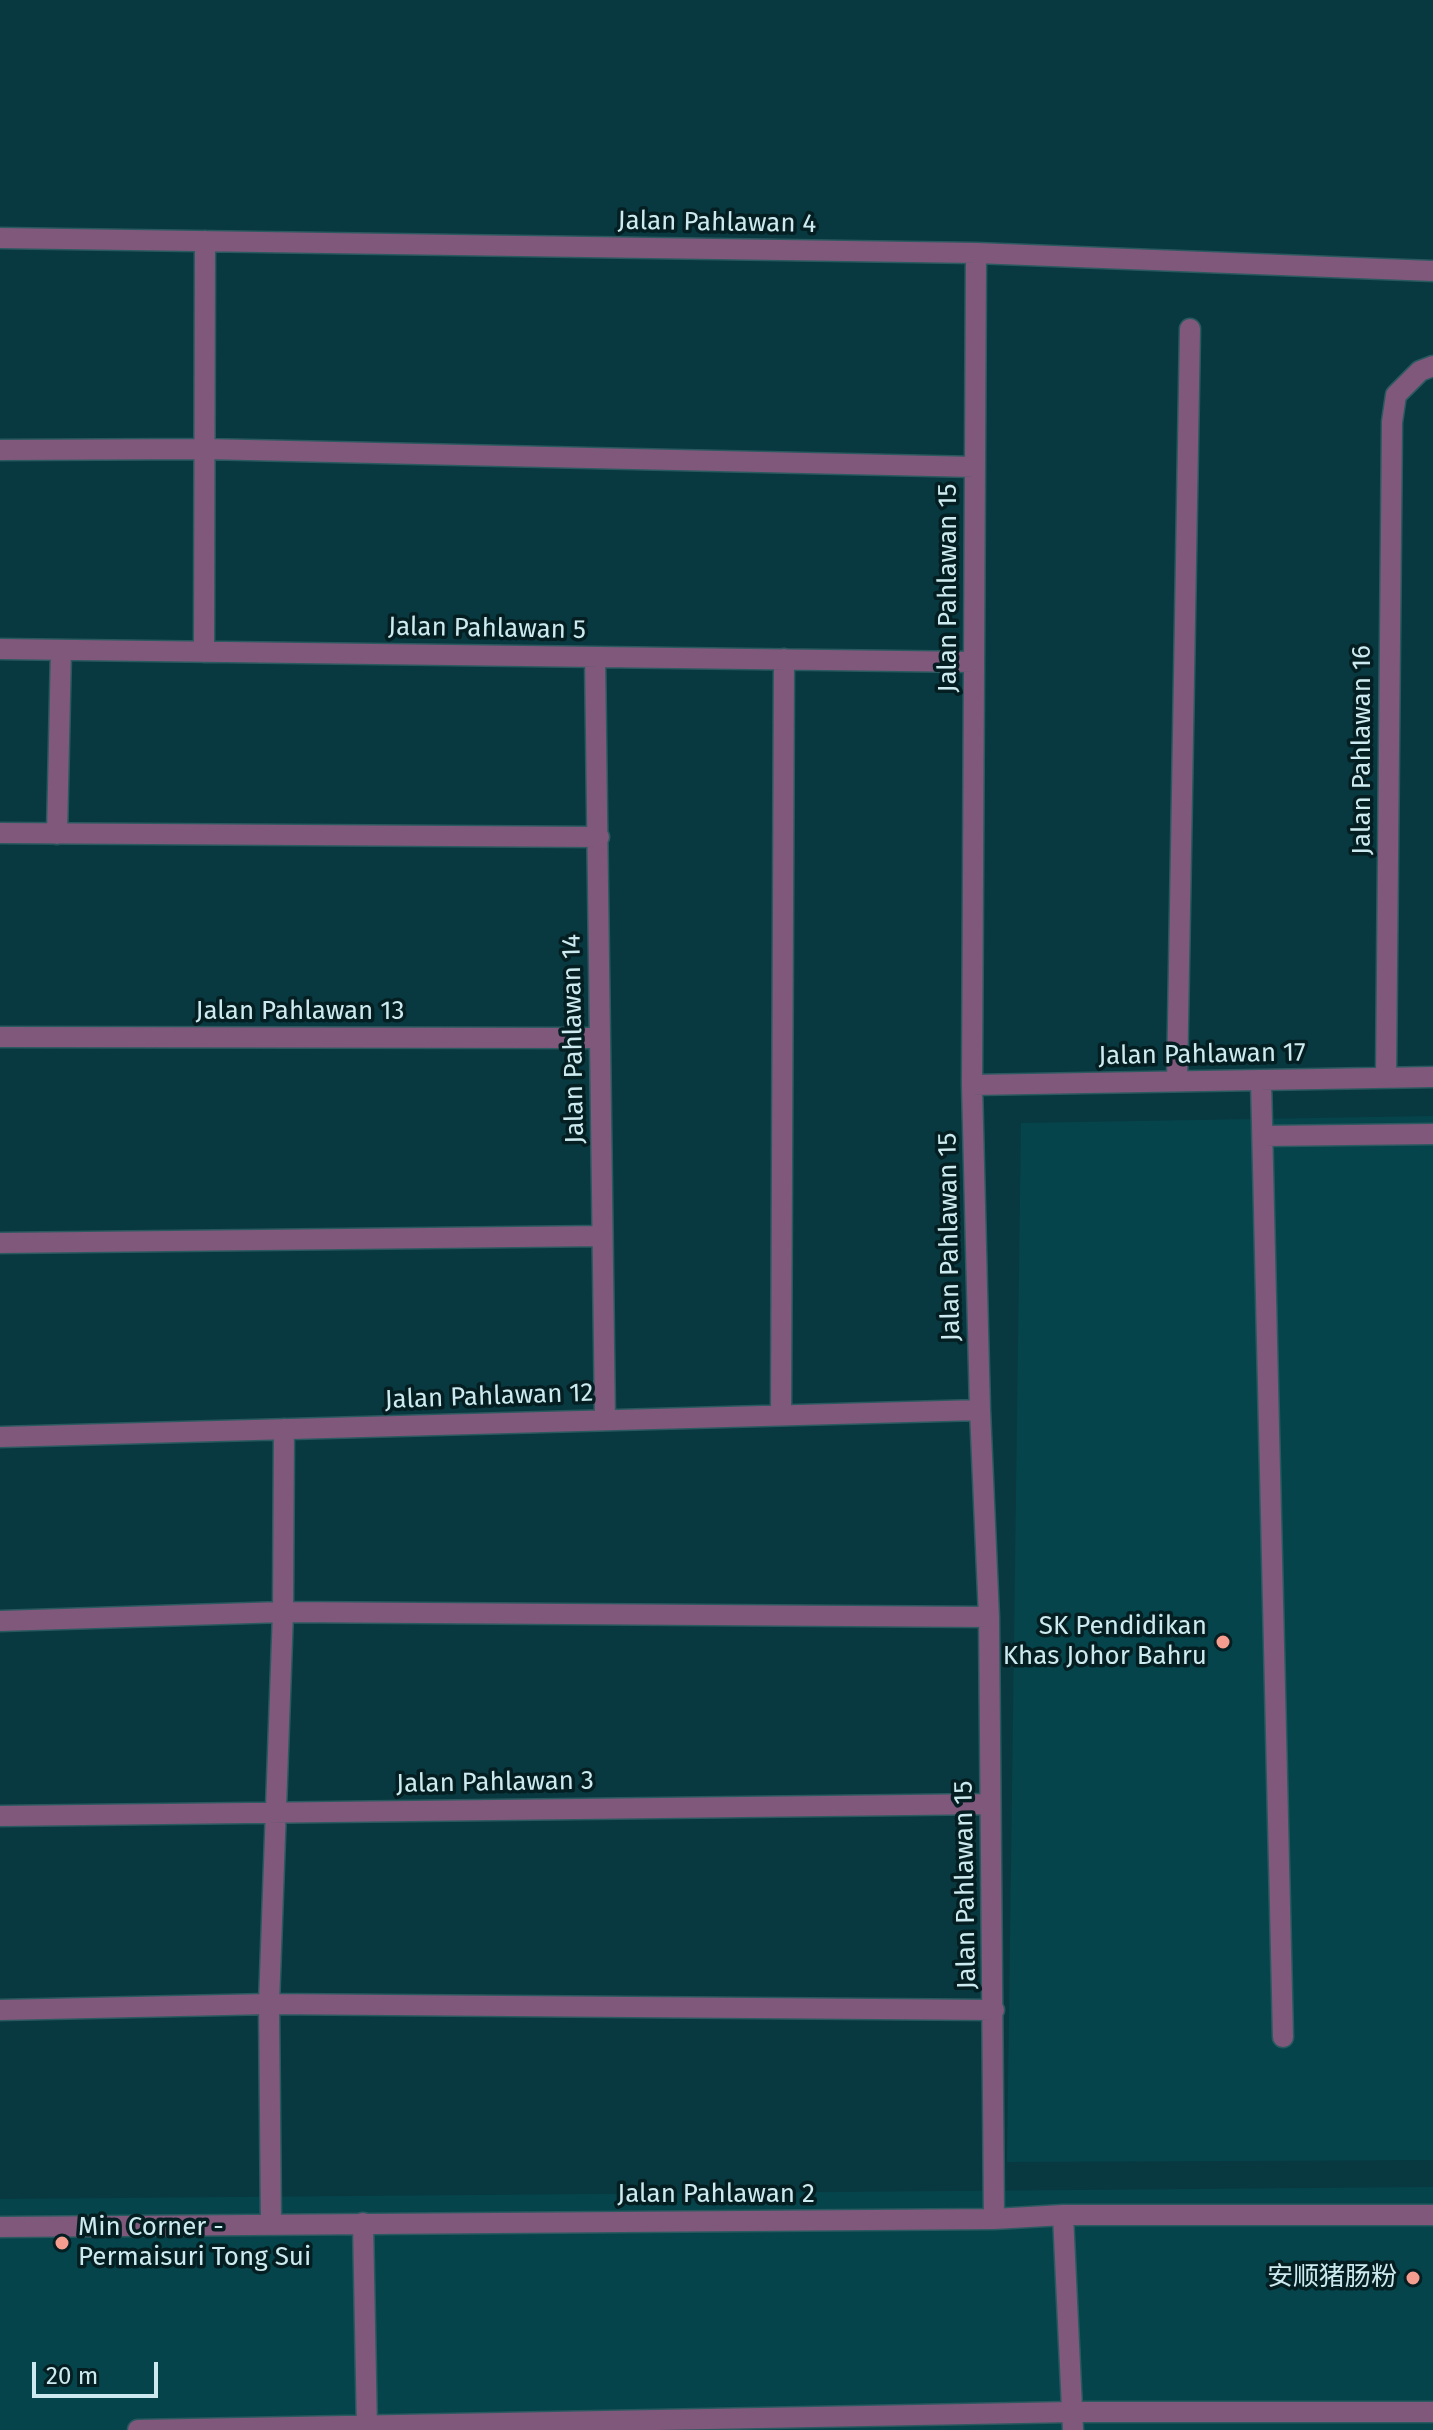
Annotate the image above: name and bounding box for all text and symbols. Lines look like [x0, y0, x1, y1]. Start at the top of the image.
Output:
street label: Jalan Pahlawan 4 [617, 206, 817, 240]
street label: Jalan Pahlawan 15 [933, 483, 965, 693]
street label: Jalan Pahlawan 5 [388, 612, 586, 646]
street label: Jalan Pahlawan 16 [1347, 645, 1379, 855]
street label: Jalan Pahlawan 14 [557, 934, 591, 1144]
street label: Jalan Pahlawan 13 [196, 996, 404, 1028]
street label: Jalan Pahlawan 17 [1098, 1038, 1306, 1072]
street label: Jalan Pahlawan 15 [933, 1132, 967, 1342]
street label: Jalan Pahlawan 12 [384, 1378, 594, 1416]
place label: SK Pendidikan Khas Johor Bahru [1003, 1611, 1207, 1672]
marker: SK Pendidikan Khas Johor Bahru [1214, 1633, 1232, 1651]
street label: Jalan Pahlawan 3 [396, 1766, 594, 1800]
street label: Jalan Pahlawan 15 [949, 1780, 983, 1990]
street label: Jalan Pahlawan 2 [617, 2179, 815, 2211]
place label: Min Corner - Permaisuri Tong Sui [78, 2212, 311, 2274]
marker: Min Corner - Permaisuri Tong Sui [53, 2234, 71, 2252]
place label: 安顺猪肠粉 [1267, 2262, 1397, 2294]
marker: 安顺猪肠粉 [1404, 2269, 1422, 2287]
scale bar [36, 2346, 162, 2396]
text: 20 m [46, 2362, 98, 2390]

